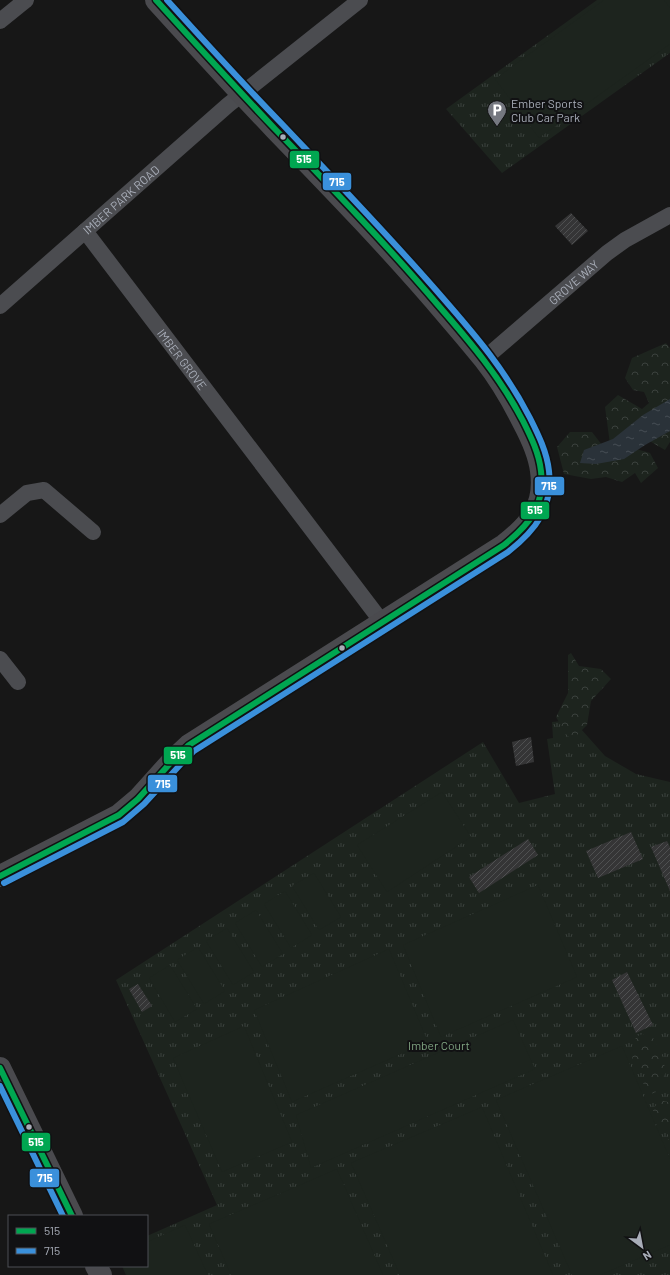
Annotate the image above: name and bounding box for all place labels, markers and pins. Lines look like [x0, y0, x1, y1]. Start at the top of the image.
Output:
place label: Ember Sports Club Car Park [511, 96, 583, 124]
parking icon: Ember Sports Club Car Park [486, 99, 508, 127]
unlabelled marker [278, 132, 288, 142]
unlabelled marker [337, 643, 347, 653]
unlabelled marker [24, 1122, 34, 1132]

